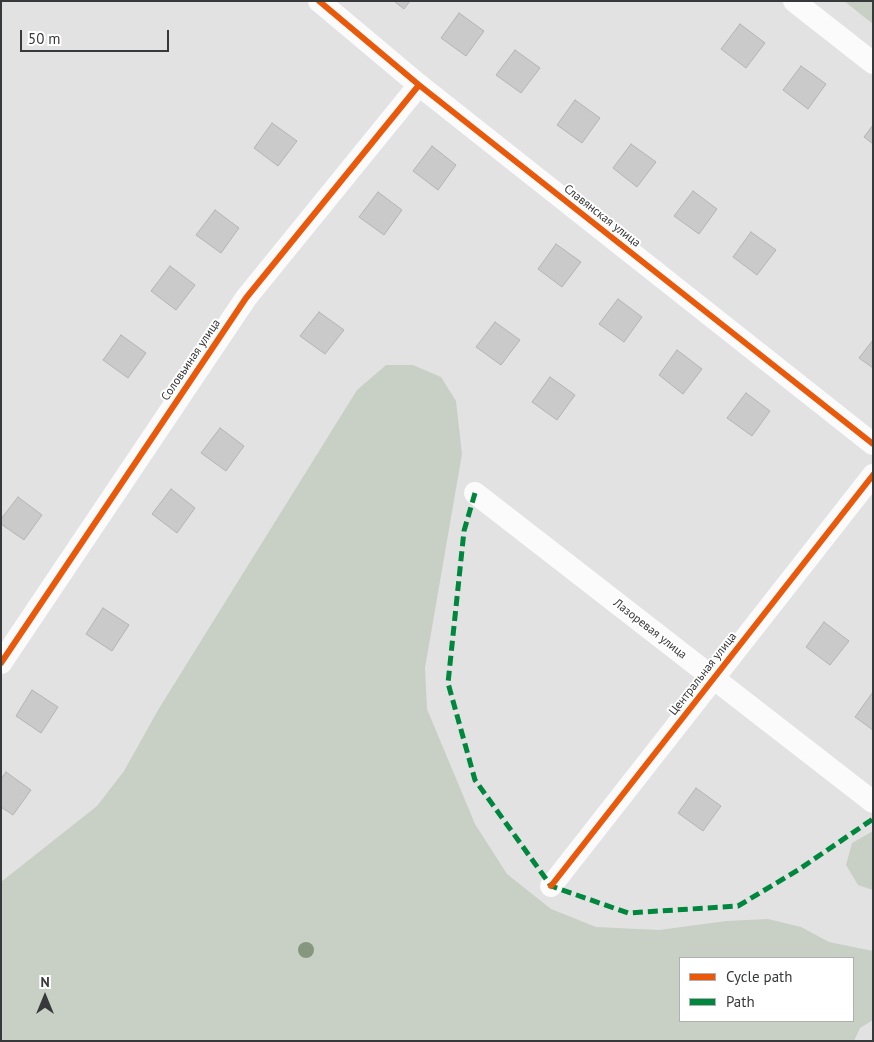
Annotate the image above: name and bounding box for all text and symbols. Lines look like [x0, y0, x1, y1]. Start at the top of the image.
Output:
scale bar [22, 20, 171, 52]
text: 50 m [28, 29, 61, 48]
street label: Славянская улица [561, 182, 643, 250]
street label: Соловьиная улица [158, 316, 224, 404]
street label: Лазоревая улица [610, 596, 690, 662]
street label: Центральная улица [666, 630, 740, 718]
legend [679, 957, 854, 1022]
text: Cycle path [726, 967, 792, 986]
north arrow [20, 972, 70, 1022]
text: N [40, 973, 50, 991]
text: Path [726, 992, 755, 1011]

